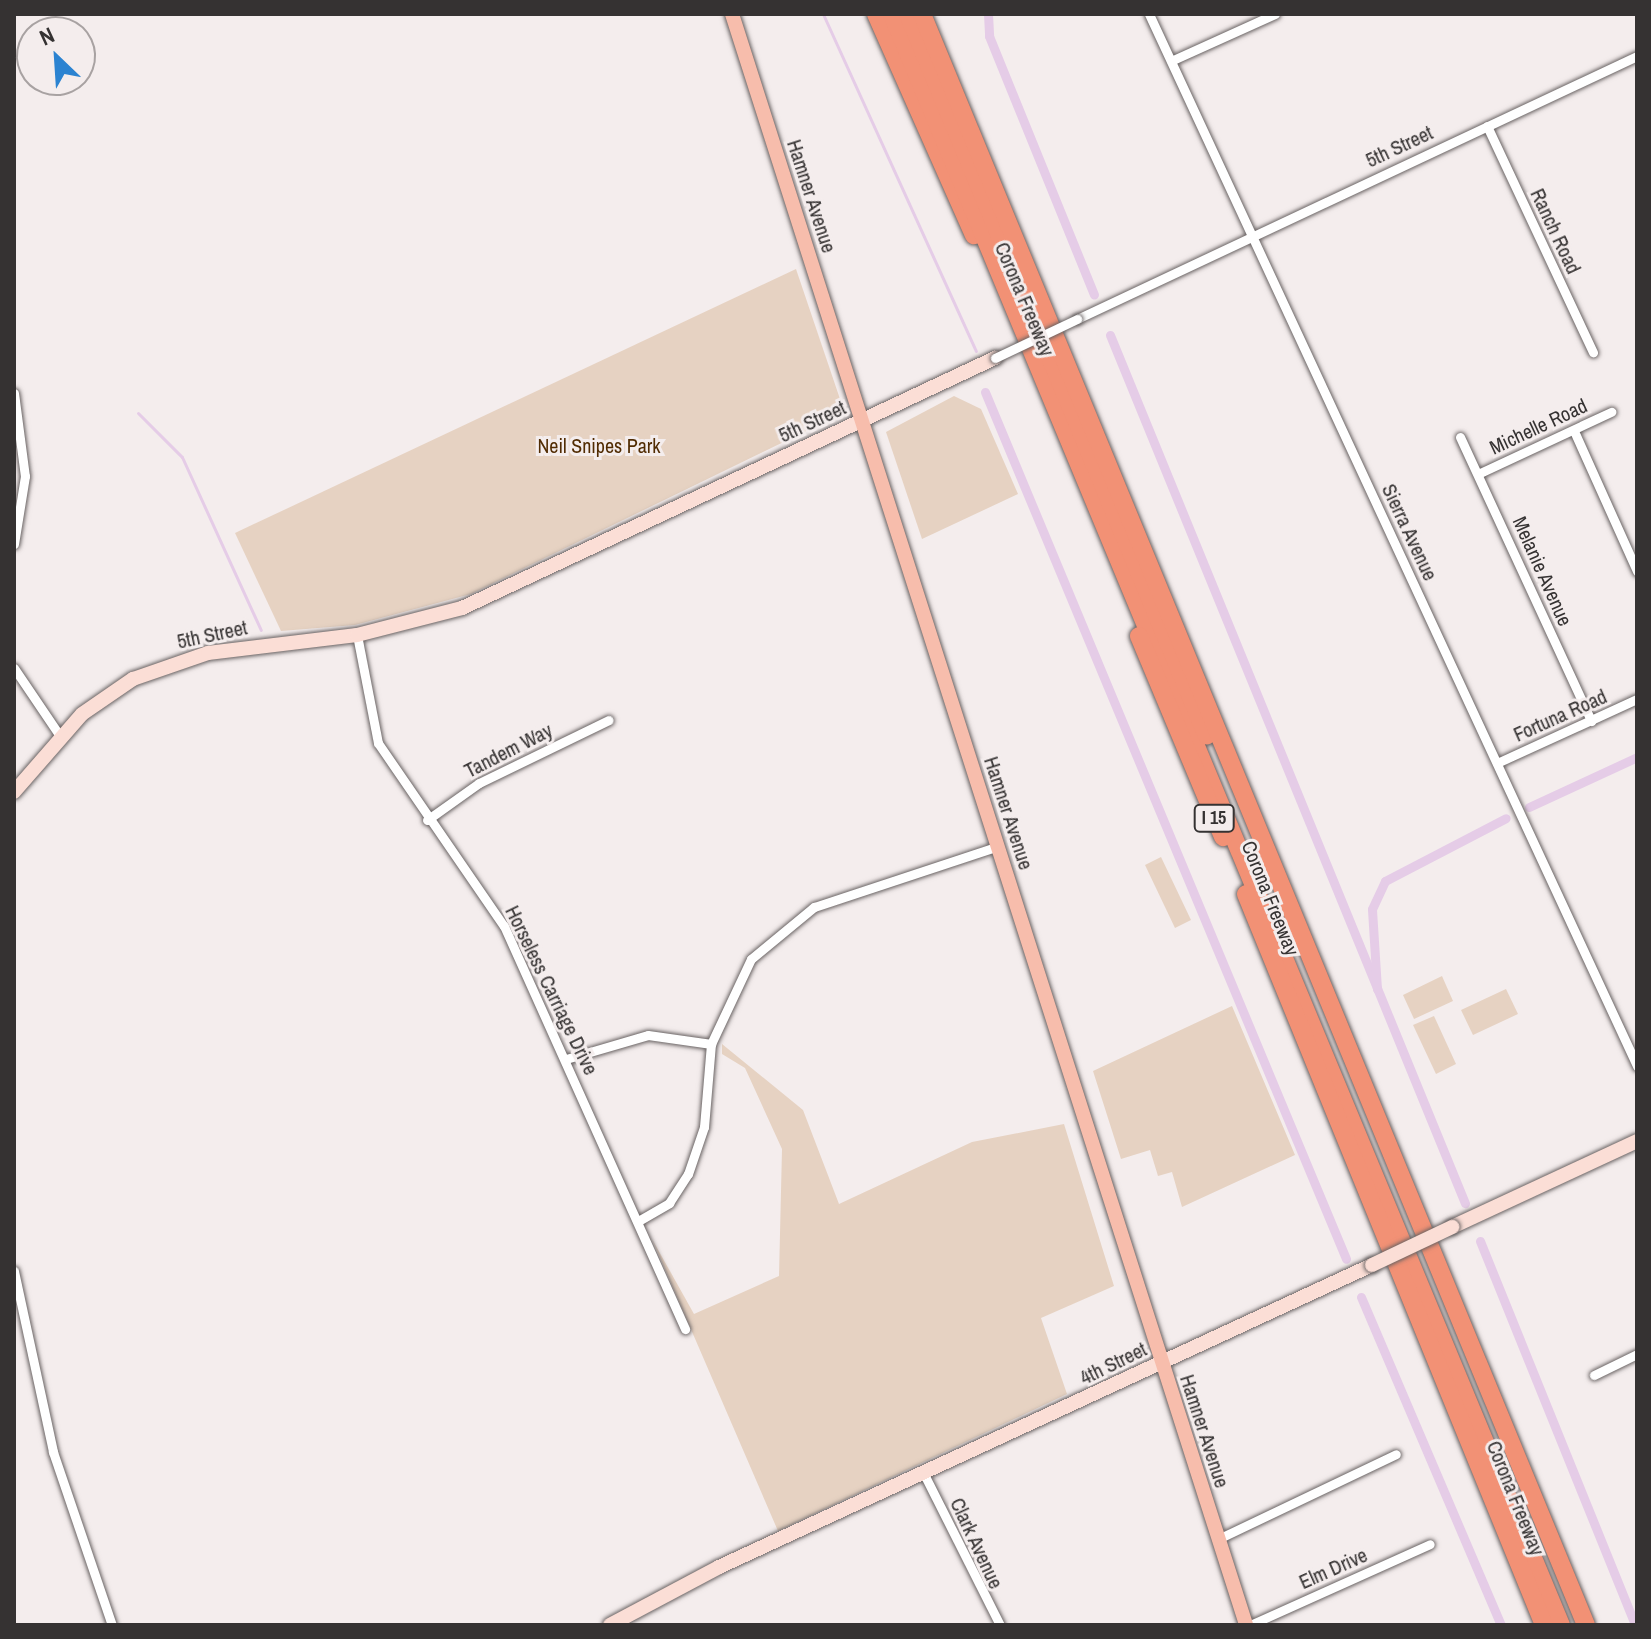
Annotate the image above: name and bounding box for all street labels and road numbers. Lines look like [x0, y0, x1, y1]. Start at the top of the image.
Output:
street label: 5th Street [1362, 120, 1436, 172]
street label: Hamner Avenue [782, 136, 842, 256]
street label: Ranch Road [1526, 185, 1586, 277]
street label: Corona Freeway [990, 239, 1060, 359]
street label: Michelle Road [1485, 393, 1591, 459]
street label: 5th Street [775, 395, 849, 447]
street label: Sierra Avenue [1377, 480, 1443, 584]
street label: Melanie Avenue [1508, 512, 1578, 630]
street label: 5th Street [175, 615, 249, 653]
street label: Fortuna Road [1510, 684, 1610, 746]
street label: Tandem Way [460, 718, 556, 782]
street label: Hamner Avenue [979, 753, 1039, 873]
road number: I 15 [1192, 804, 1236, 832]
street label: Corona Freeway [1237, 837, 1305, 959]
street label: Horseless Carriage Drive [501, 902, 603, 1078]
street label: 4th Street [1076, 1337, 1150, 1389]
street label: Hamner Avenue [1175, 1371, 1235, 1491]
street label: Corona Freeway [1482, 1437, 1550, 1559]
street label: Clark Avenue [945, 1493, 1009, 1593]
street label: Elm Drive [1295, 1542, 1371, 1594]

